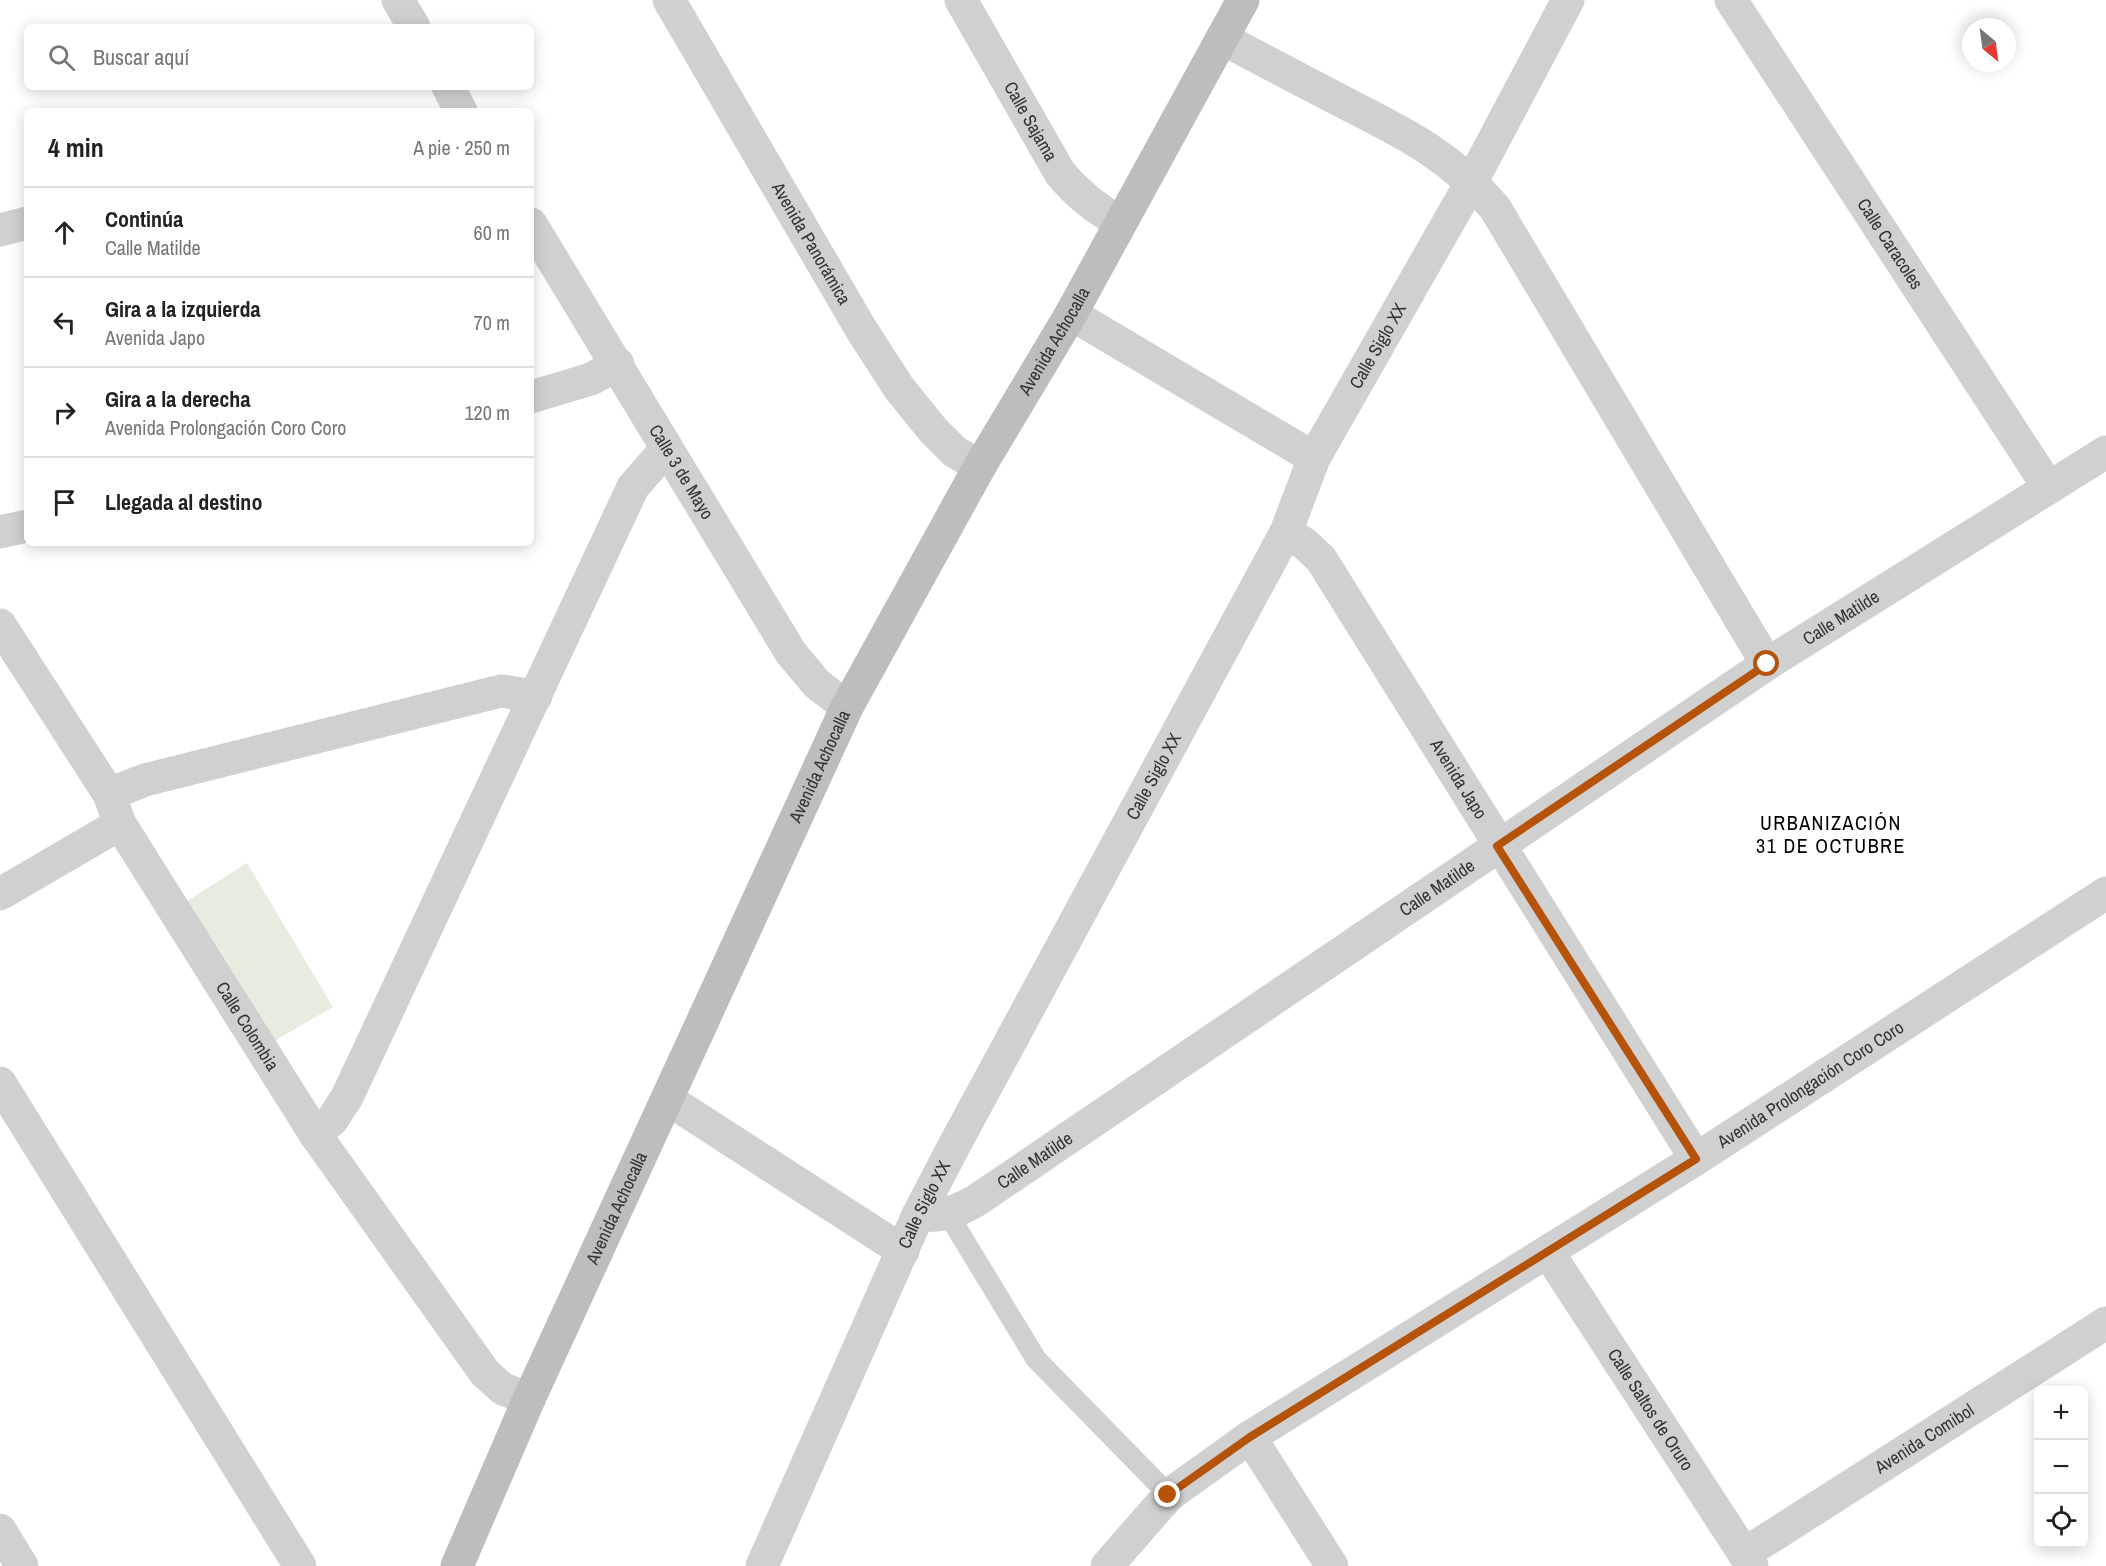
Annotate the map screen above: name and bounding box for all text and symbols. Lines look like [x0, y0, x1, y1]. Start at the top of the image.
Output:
north arrow [1962, 18, 2016, 72]
search box [24, 24, 534, 90]
icon: search [45, 41, 78, 74]
text: Buscar aquí [93, 42, 189, 72]
street label: Calle Sajama [998, 77, 1064, 166]
text: 4 min [48, 130, 104, 165]
text: A pie · 250 m [413, 134, 510, 161]
street label: Avenida Panorámica [766, 177, 857, 309]
street label: Calle Caracoles [1851, 193, 1929, 294]
text: Continúa [105, 204, 183, 234]
icon: ahead [48, 216, 81, 249]
text: 60 m [474, 219, 510, 246]
text: Calle Matilde [105, 234, 201, 261]
street label: Avenida Achocalla [1012, 282, 1095, 400]
text: Gira a la izquierda [105, 294, 260, 324]
street label: Calle Siglo XX [1343, 298, 1412, 393]
icon: left [48, 306, 81, 339]
text: 70 m [474, 309, 510, 336]
text: Avenida Japo [105, 324, 205, 351]
text: Gira a la derecha [105, 384, 250, 414]
icon: right [48, 396, 81, 429]
text: 120 m [464, 399, 510, 426]
text: Avenida Prolongación Coro Coro [105, 414, 346, 441]
street label: Calle 3 de Mayo [643, 420, 720, 524]
icon: arrive [48, 486, 81, 519]
text: Llegada al destino [105, 487, 262, 517]
street label: Calle Matilde [1798, 584, 1884, 651]
route start [1753, 650, 1779, 676]
street label: Avenida Achocalla [782, 706, 856, 828]
street label: Calle Siglo XX [1120, 728, 1187, 824]
street label: Avenida Japo [1424, 733, 1493, 824]
district label: URBANIZACIÓN 31 DE OCTUBRE [1756, 809, 1906, 859]
street label: Calle Matilde [1394, 853, 1479, 922]
street label: Calle Colombia [210, 977, 285, 1075]
street label: Avenida Prolongación Coro Coro [1711, 1015, 1908, 1154]
street label: Calle Matilde [992, 1126, 1077, 1195]
street label: Avenida Achocalla [579, 1147, 653, 1269]
street label: Calle Siglo XX [892, 1156, 956, 1253]
street label: Calle Saltos de Oruro [1602, 1343, 1700, 1475]
map controls [2034, 1386, 2088, 1548]
button: + [2034, 1386, 2088, 1440]
street label: Avenida Comibol [1869, 1398, 1979, 1480]
button: − [2034, 1440, 2088, 1494]
route end [1154, 1481, 1180, 1507]
button: locate [2034, 1494, 2088, 1548]

